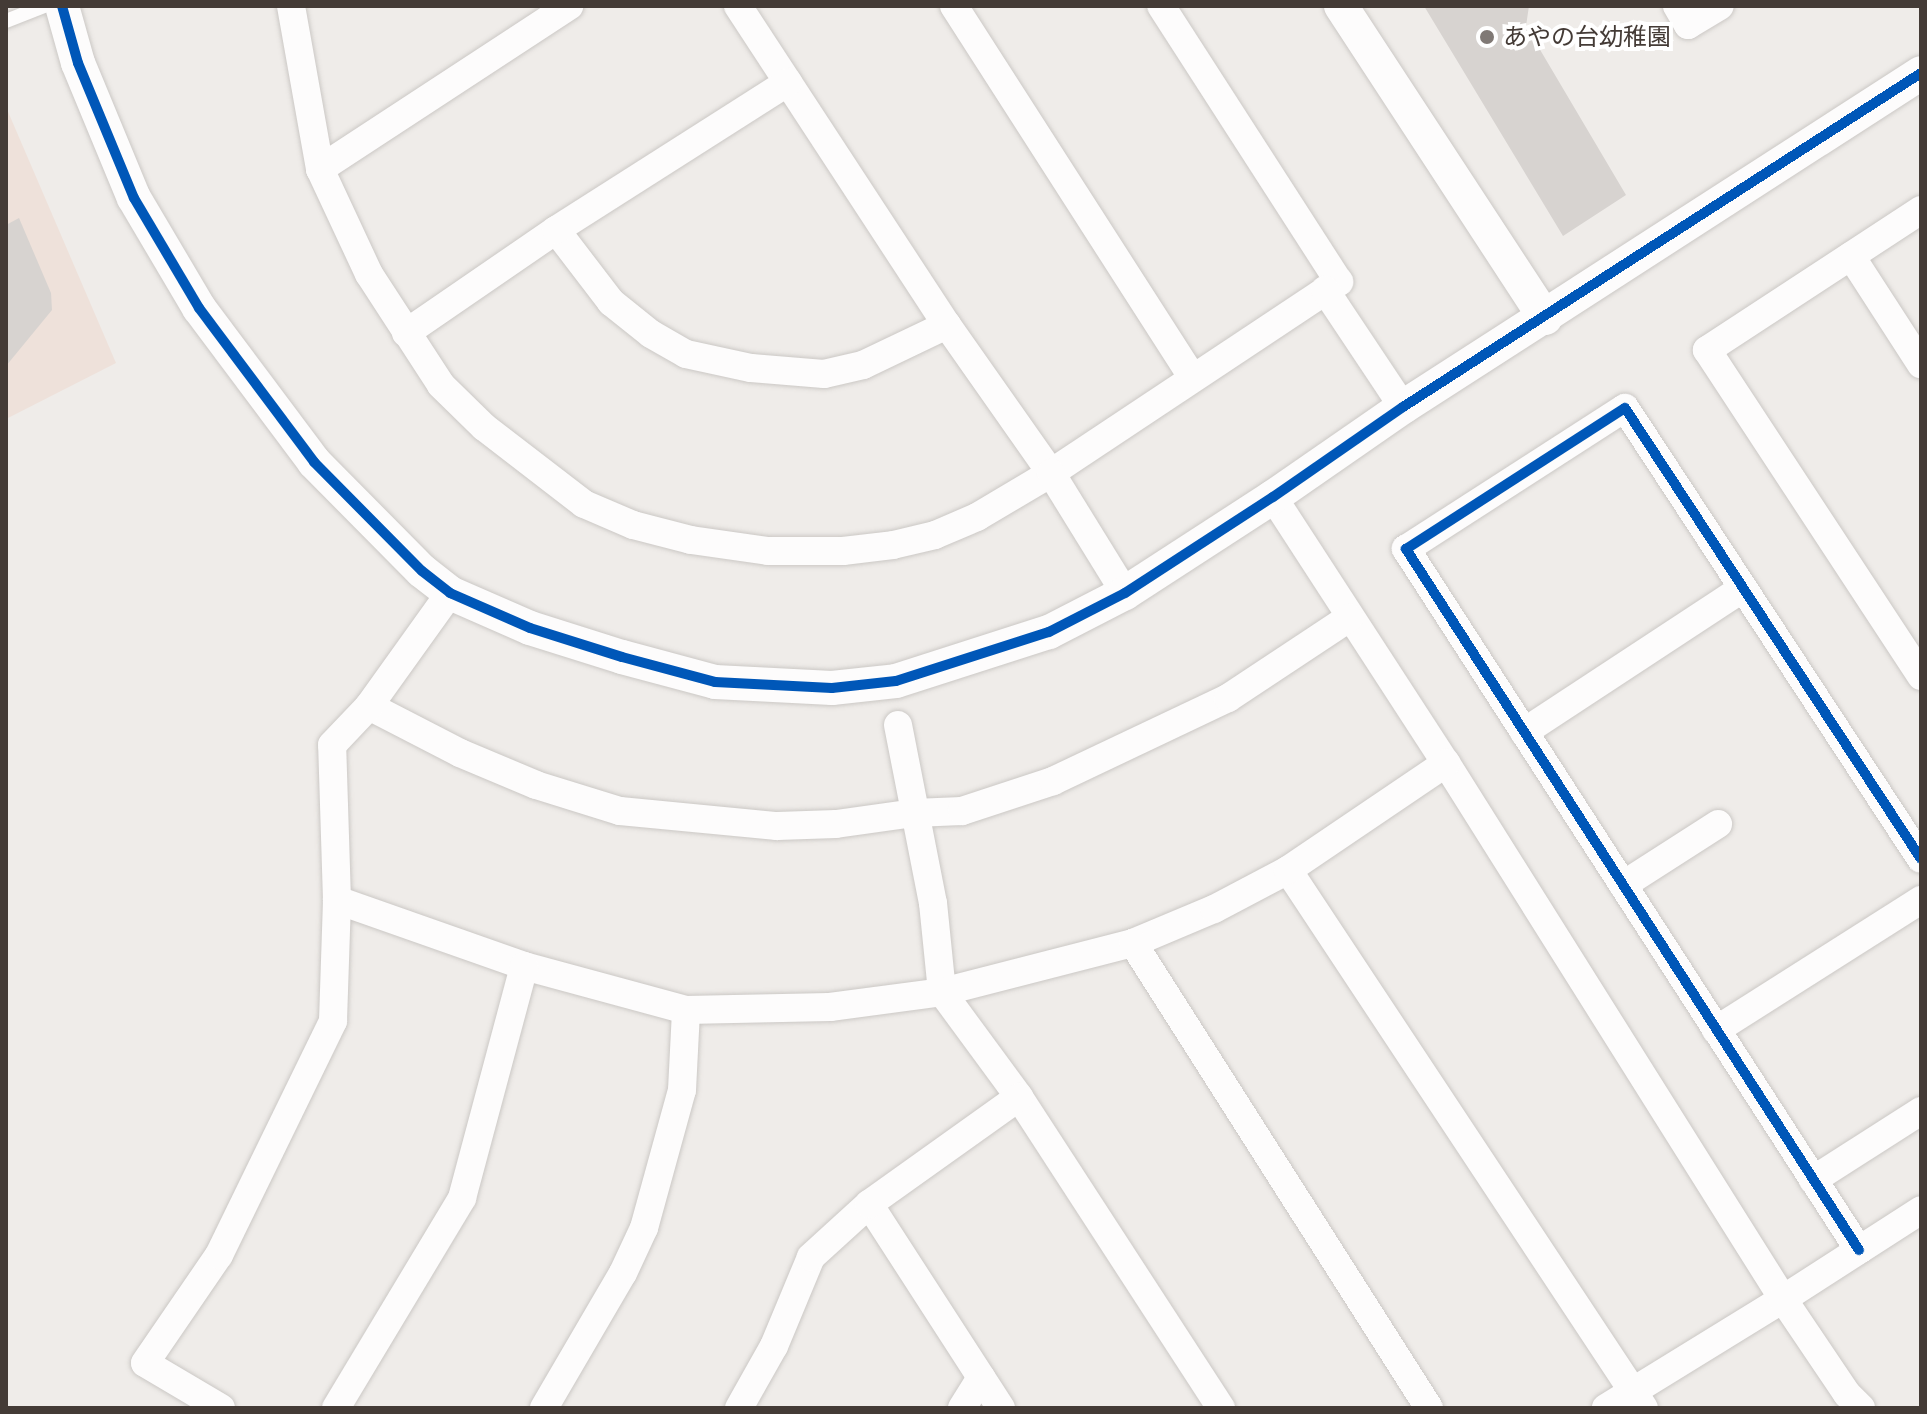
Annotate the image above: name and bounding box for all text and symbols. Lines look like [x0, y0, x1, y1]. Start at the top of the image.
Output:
place label: あやの台幼稚園 [1503, 23, 1671, 51]
marker: あやの台幼稚園 [1478, 28, 1496, 46]

